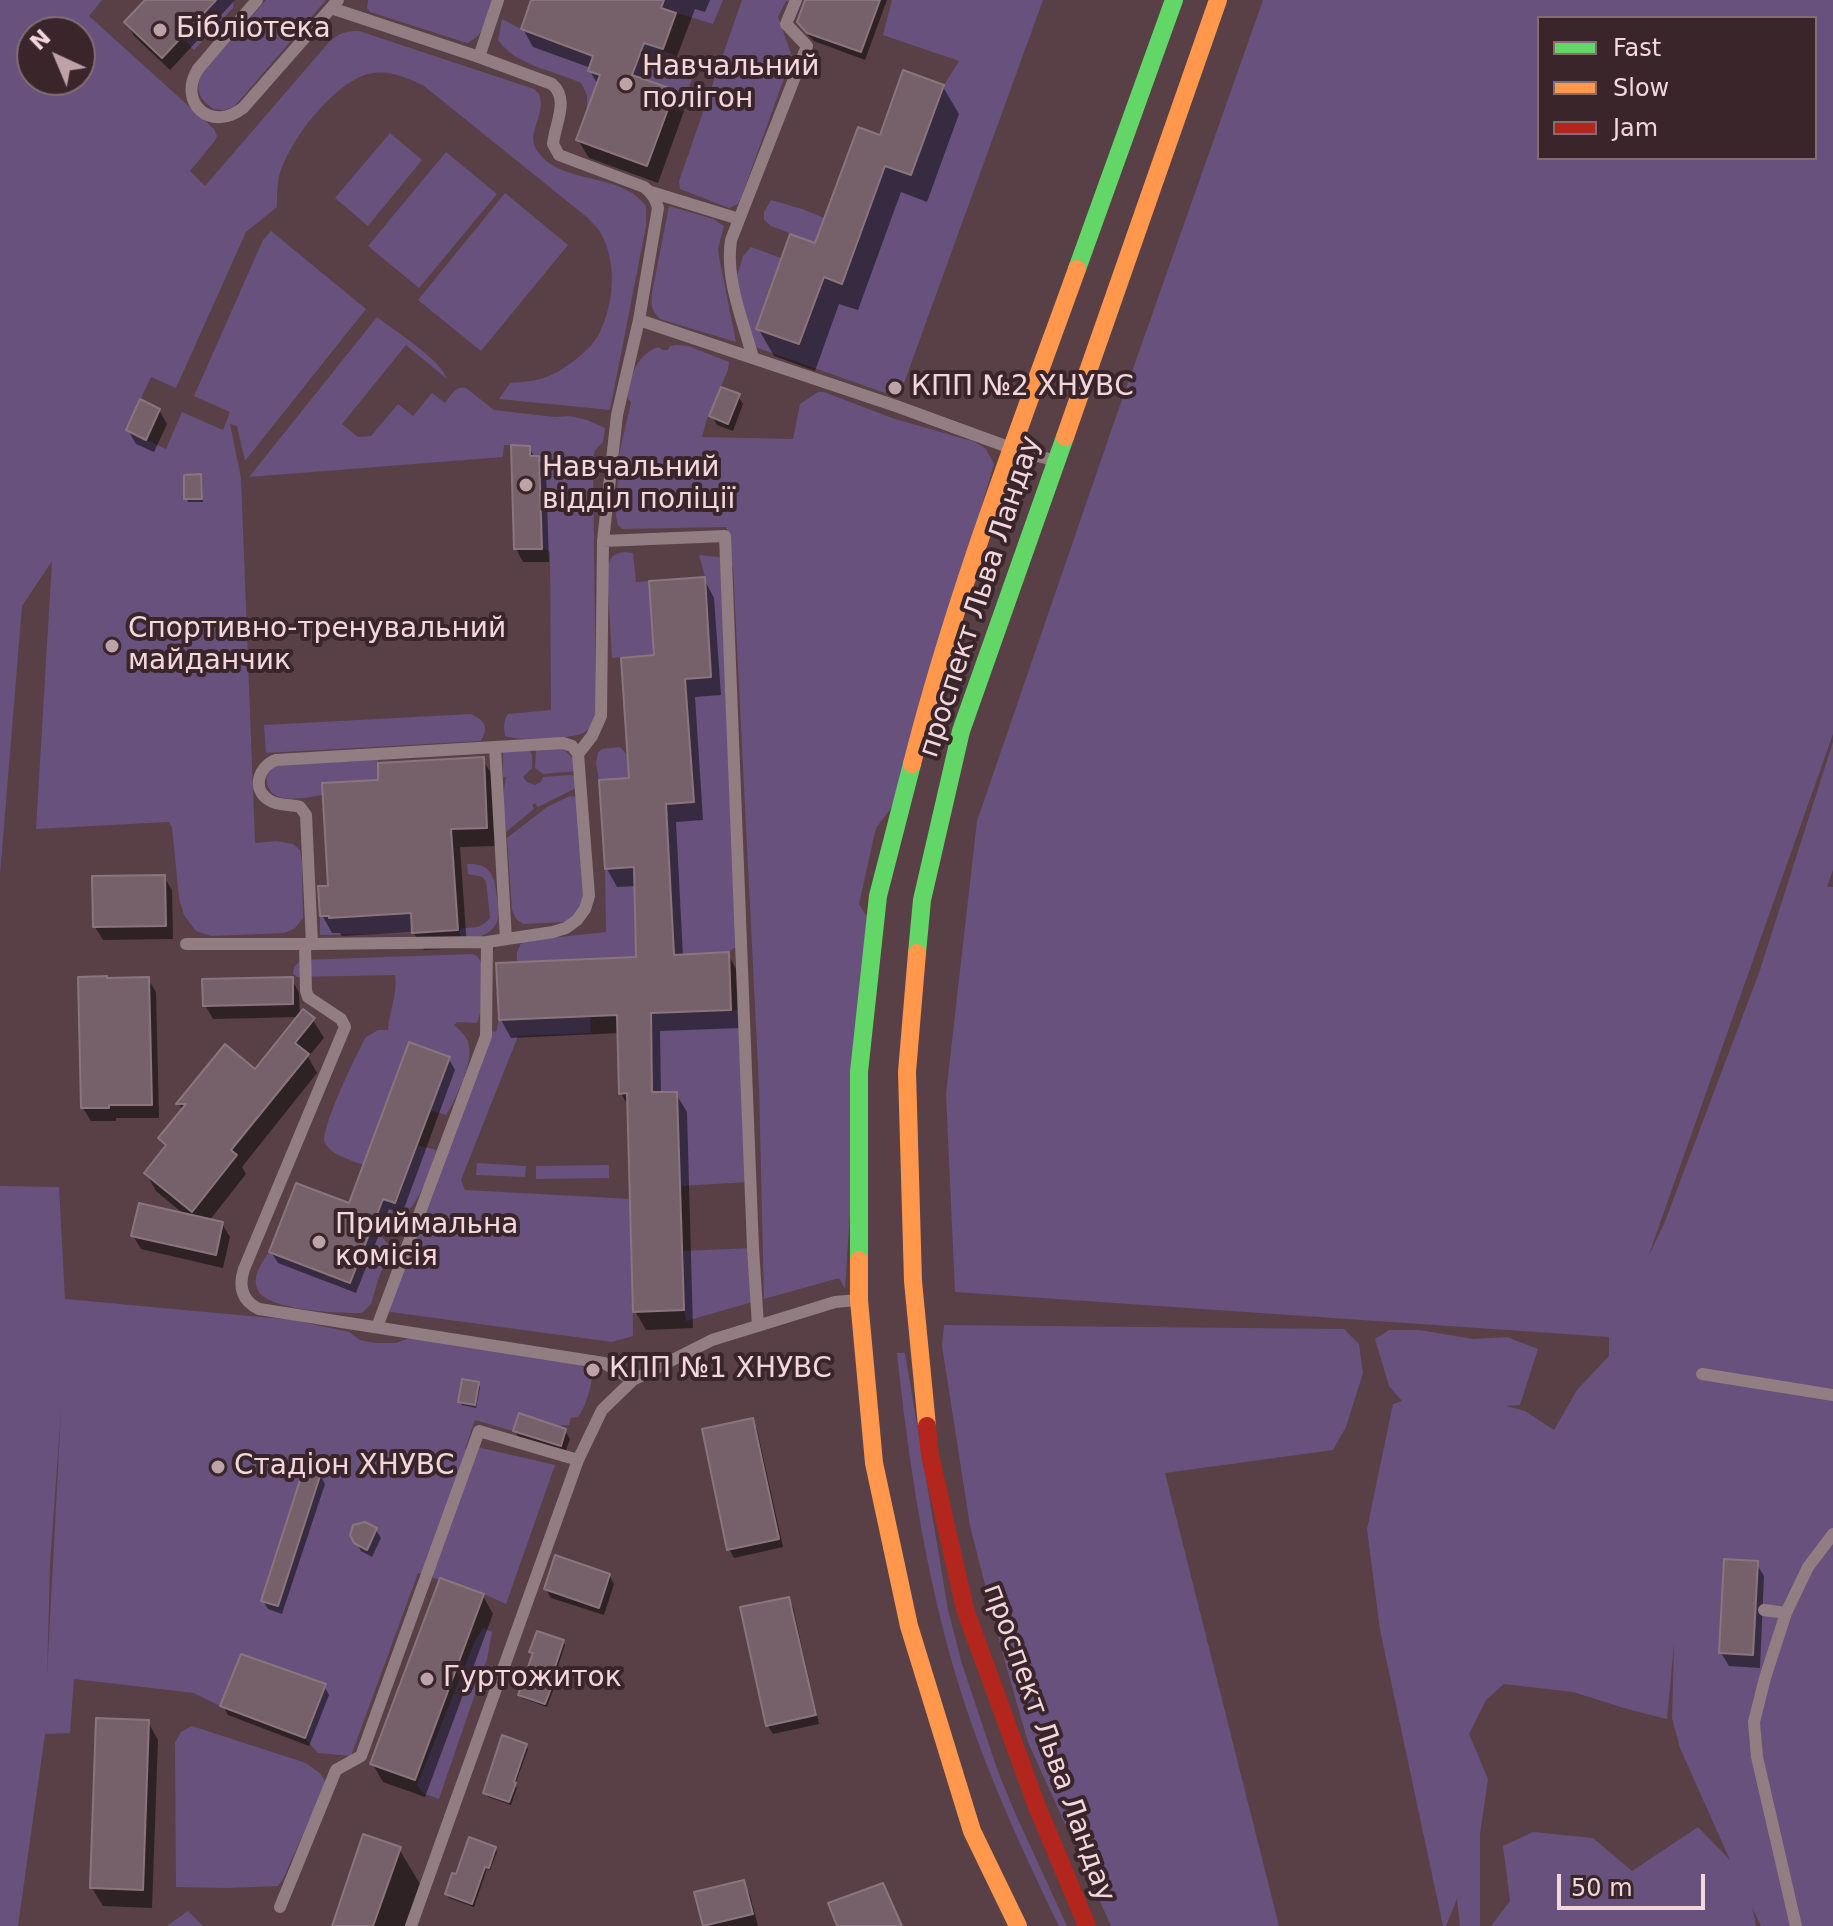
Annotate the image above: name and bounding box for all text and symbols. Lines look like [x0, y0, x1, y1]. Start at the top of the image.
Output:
place label: Бібліотека [176, 13, 331, 47]
north arrow [16, 16, 96, 96]
legend [1537, 16, 1817, 160]
marker: Бібліотека [151, 21, 169, 39]
text: N [25, 24, 56, 55]
text: Fast [1613, 34, 1661, 62]
place label: Навчальний полігон [642, 51, 820, 117]
text: Slow [1613, 74, 1669, 102]
marker: Навчальний полігон [617, 75, 635, 93]
text: Jam [1613, 114, 1658, 142]
place label: КПП №2 ХНУВС [911, 371, 1134, 405]
marker: КПП №2 ХНУВС [886, 379, 904, 397]
street label: проспект Льва Ландау [913, 432, 1049, 762]
place label: Навчальний відділ поліції [542, 452, 735, 518]
marker: Навчальний відділ поліції [517, 476, 535, 494]
place label: Спортивно-тренувальний майданчик [128, 613, 506, 679]
marker: Спортивно-тренувальний майданчик [103, 637, 121, 655]
place label: Приймальна комісія [335, 1209, 518, 1275]
marker: Приймальна комісія [310, 1233, 328, 1251]
place label: КПП №1 ХНУВС [609, 1353, 832, 1387]
marker: КПП №1 ХНУВС [584, 1361, 602, 1379]
place label: Стадіон ХНУВС [234, 1450, 455, 1484]
marker: Стадіон ХНУВС [209, 1458, 227, 1476]
street label: проспект Льва Ландау [975, 1579, 1121, 1907]
place label: Гуртожиток [443, 1662, 622, 1696]
marker: Гуртожиток [418, 1670, 436, 1688]
scale bar [1561, 1858, 1709, 1908]
text: 50 m [1571, 1874, 1633, 1902]

